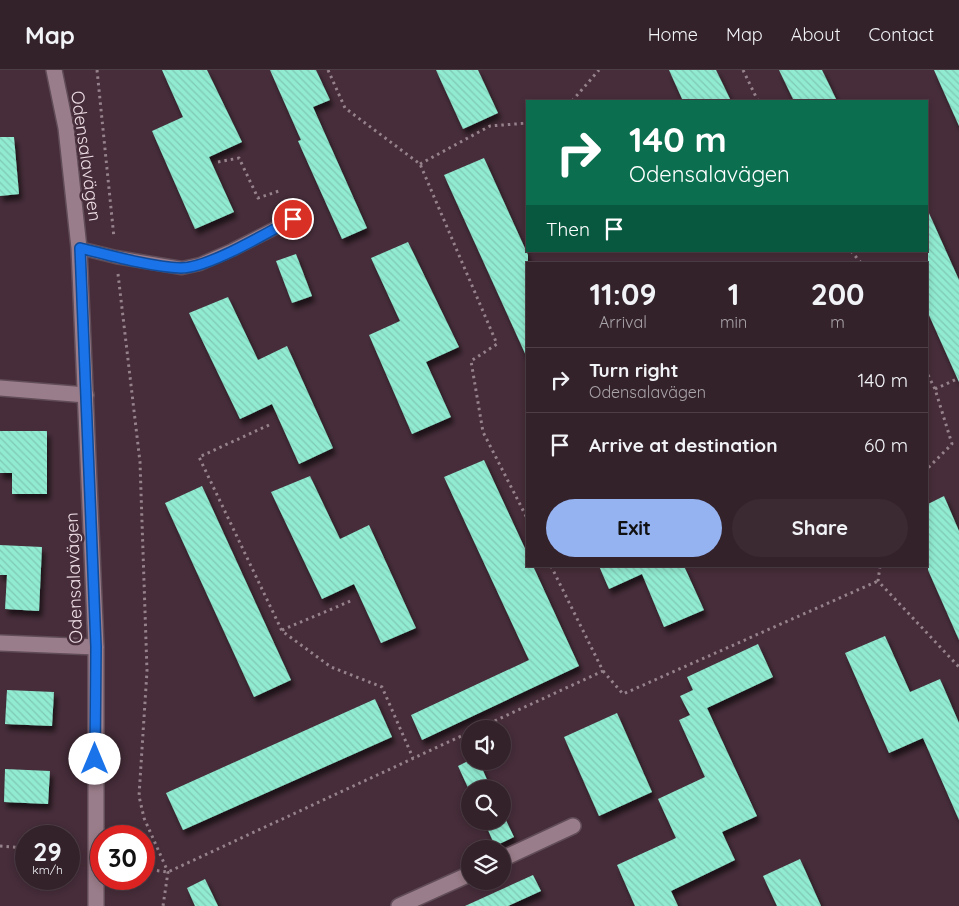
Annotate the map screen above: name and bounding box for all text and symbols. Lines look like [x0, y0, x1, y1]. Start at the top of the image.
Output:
text: Map [25, 20, 75, 50]
text: Home [648, 23, 698, 46]
text: Map [726, 23, 763, 46]
text: About [791, 23, 841, 46]
text: Contact [869, 23, 934, 46]
street label: Odensalavägen [66, 89, 107, 223]
text: 140 m [629, 117, 727, 161]
icon: right [546, 120, 611, 185]
text: Odensalavägen [629, 160, 790, 188]
pin [272, 198, 314, 240]
icon: arrive [279, 205, 307, 233]
icon: arrive [600, 215, 628, 243]
text: Then [546, 217, 590, 241]
text: 11:09 [589, 275, 656, 313]
text: 1 [728, 275, 739, 313]
text: 200 [811, 275, 865, 313]
text: Arrival [599, 312, 647, 332]
text: min [720, 312, 747, 332]
text: m [830, 312, 845, 332]
text: Turn right [589, 358, 678, 382]
icon: right [546, 366, 574, 394]
text: 140 m [857, 368, 908, 392]
text: Odensalavägen [589, 382, 706, 402]
icon: arrive [546, 431, 574, 459]
text: Arrive at destination [589, 433, 778, 457]
text: 60 m [864, 433, 908, 457]
button: Exit [546, 499, 722, 557]
button: Share [732, 499, 908, 557]
street label: Odensalavägen [60, 512, 87, 644]
map controls [461, 720, 511, 890]
button: sound [461, 720, 511, 770]
position arrow [68, 732, 120, 784]
button: search [461, 780, 511, 830]
speed limit sign: 30 [90, 825, 155, 890]
text: 29 [33, 836, 62, 867]
button: layers [461, 840, 511, 890]
text: km/h [32, 862, 63, 877]

